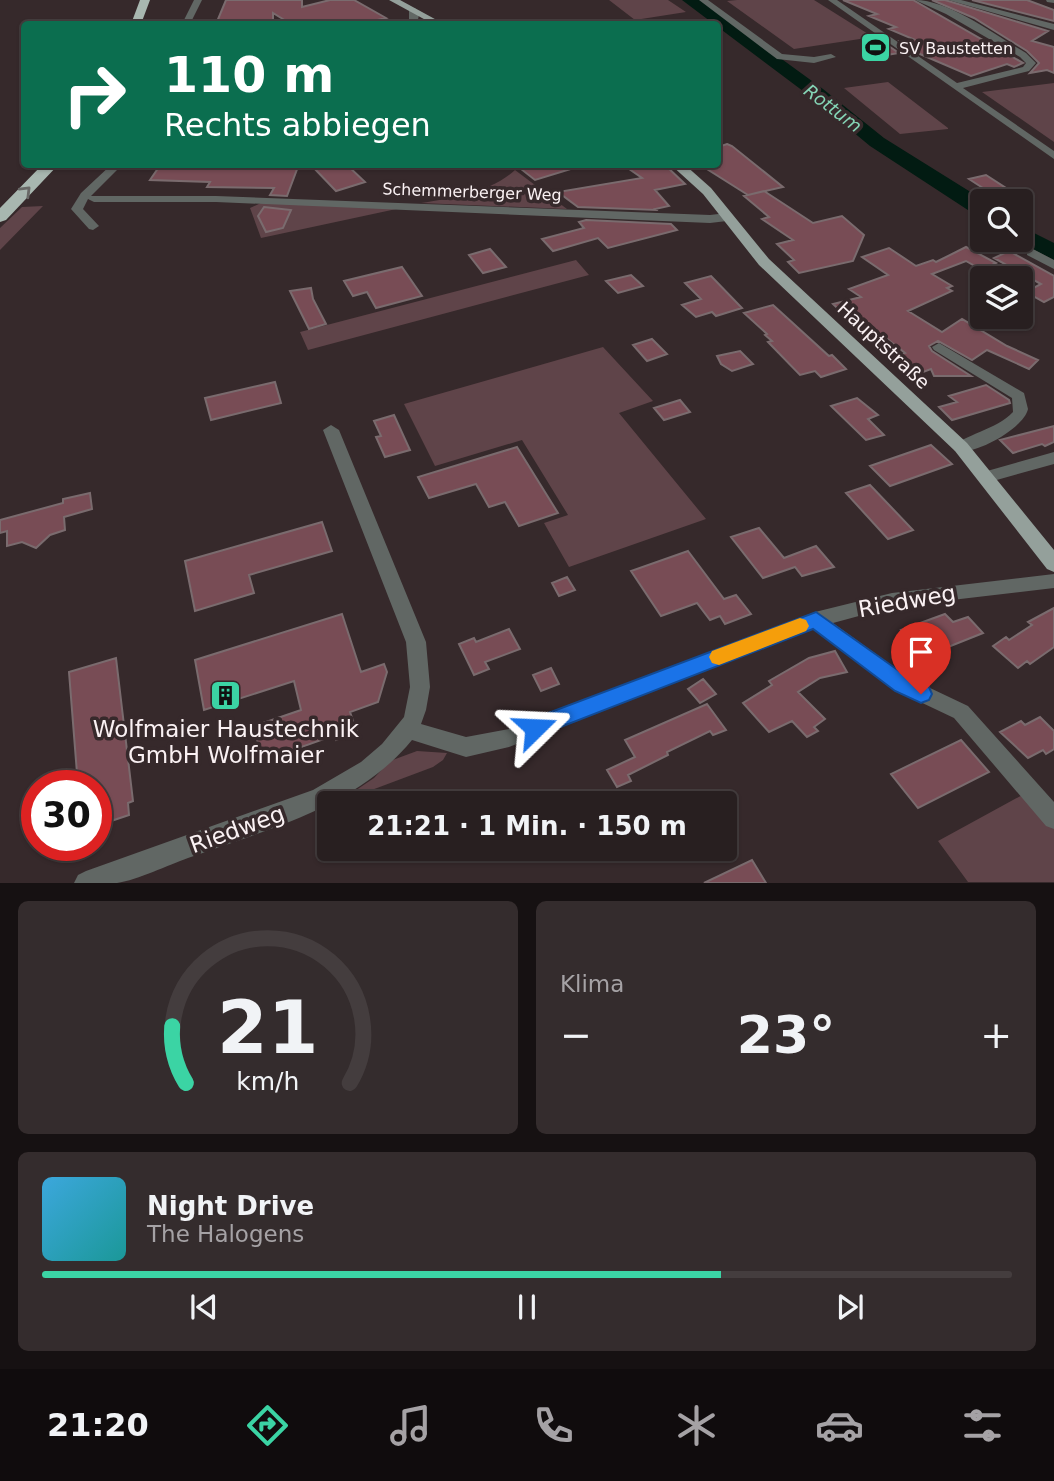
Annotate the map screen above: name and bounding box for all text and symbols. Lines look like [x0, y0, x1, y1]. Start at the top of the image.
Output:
sports icon: SV Baustetten [859, 31, 893, 65]
place label: SV Baustetten [899, 39, 1013, 58]
text: 110 m [164, 47, 334, 104]
icon: right [49, 49, 140, 140]
water label: Rottum [800, 80, 866, 136]
text: Rechts abbiegen [164, 106, 431, 144]
street label: Schemmerberger Weg [382, 179, 562, 205]
one-way arrow [18, 186, 31, 199]
map controls [970, 189, 1033, 329]
button: search [970, 189, 1033, 252]
button: layers [970, 266, 1033, 329]
street label: Hauptstraße [833, 297, 935, 393]
street label: Riedweg [856, 580, 958, 622]
pin [891, 622, 951, 694]
icon: arrive [902, 633, 940, 671]
building icon: Wolfmaier Haustechnik GmbH Wolfmaier [209, 678, 243, 712]
position arrow [498, 691, 572, 765]
place label: Wolfmaier Haustechnik GmbH Wolfmaier [93, 716, 360, 768]
speed limit sign: 30 [21, 770, 112, 861]
street label: Riedweg [186, 800, 288, 858]
text: 21:21 · 1 Min. · 150 m [367, 811, 687, 841]
text: Klima [560, 971, 624, 997]
text: 21 [217, 986, 319, 1071]
text: 23° [737, 1005, 835, 1065]
text: − [560, 1013, 592, 1057]
text: + [980, 1013, 1012, 1057]
text: km/h [236, 1067, 300, 1096]
text: Night Drive [147, 1191, 314, 1221]
text: The Halogens [147, 1221, 304, 1247]
icon: previous [185, 1288, 223, 1326]
icon: pause [508, 1288, 546, 1326]
icon: next [831, 1288, 869, 1326]
icon: directions [243, 1401, 292, 1450]
icon: music [386, 1401, 435, 1450]
icon: phone [529, 1401, 578, 1450]
icon: climate [672, 1401, 721, 1450]
icon: car [815, 1401, 864, 1450]
icon: filters [958, 1401, 1007, 1450]
text: 21:20 [47, 1406, 149, 1444]

